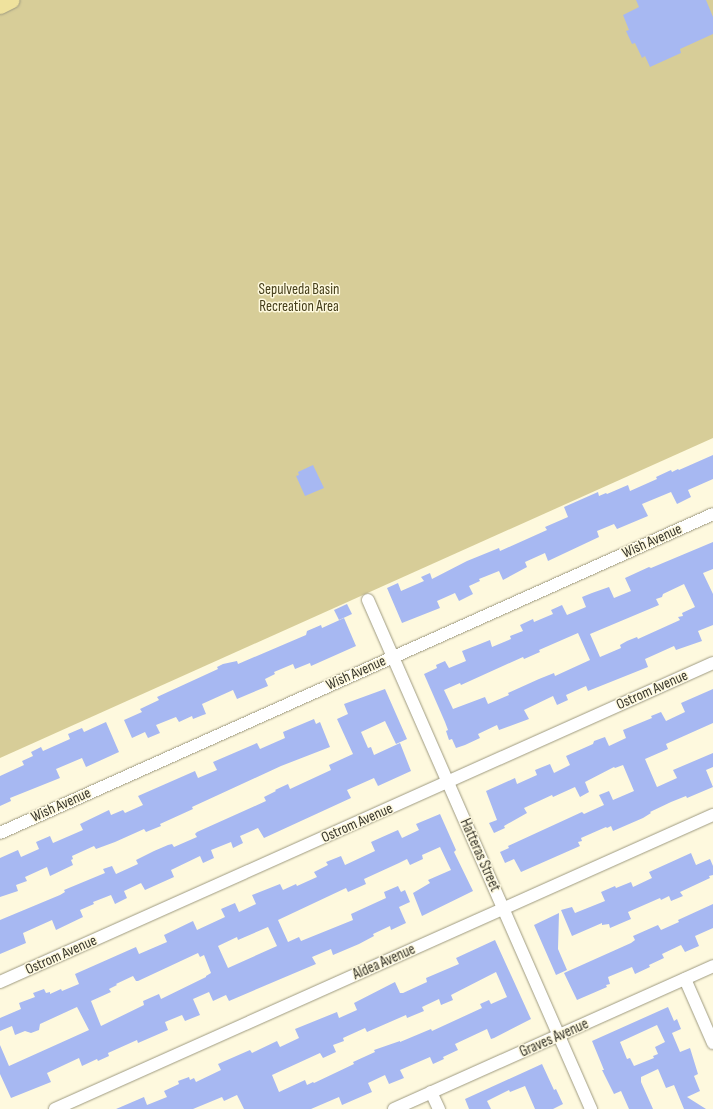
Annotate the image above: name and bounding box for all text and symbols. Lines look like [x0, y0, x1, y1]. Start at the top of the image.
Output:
park label: Sepulveda Basin Recreation Area [259, 280, 339, 315]
street label: Wish Avenue [619, 520, 685, 562]
street label: Wish Avenue [323, 652, 389, 694]
street label: Ostrom Avenue [613, 666, 691, 714]
street label: Wish Avenue [28, 784, 94, 826]
street label: Ostrom Avenue [318, 799, 396, 847]
street label: Hatteras Street [456, 816, 504, 894]
street label: Ostrom Avenue [22, 931, 100, 979]
street label: Aldea Avenue [350, 940, 418, 984]
street label: Graves Avenue [517, 1015, 591, 1061]

